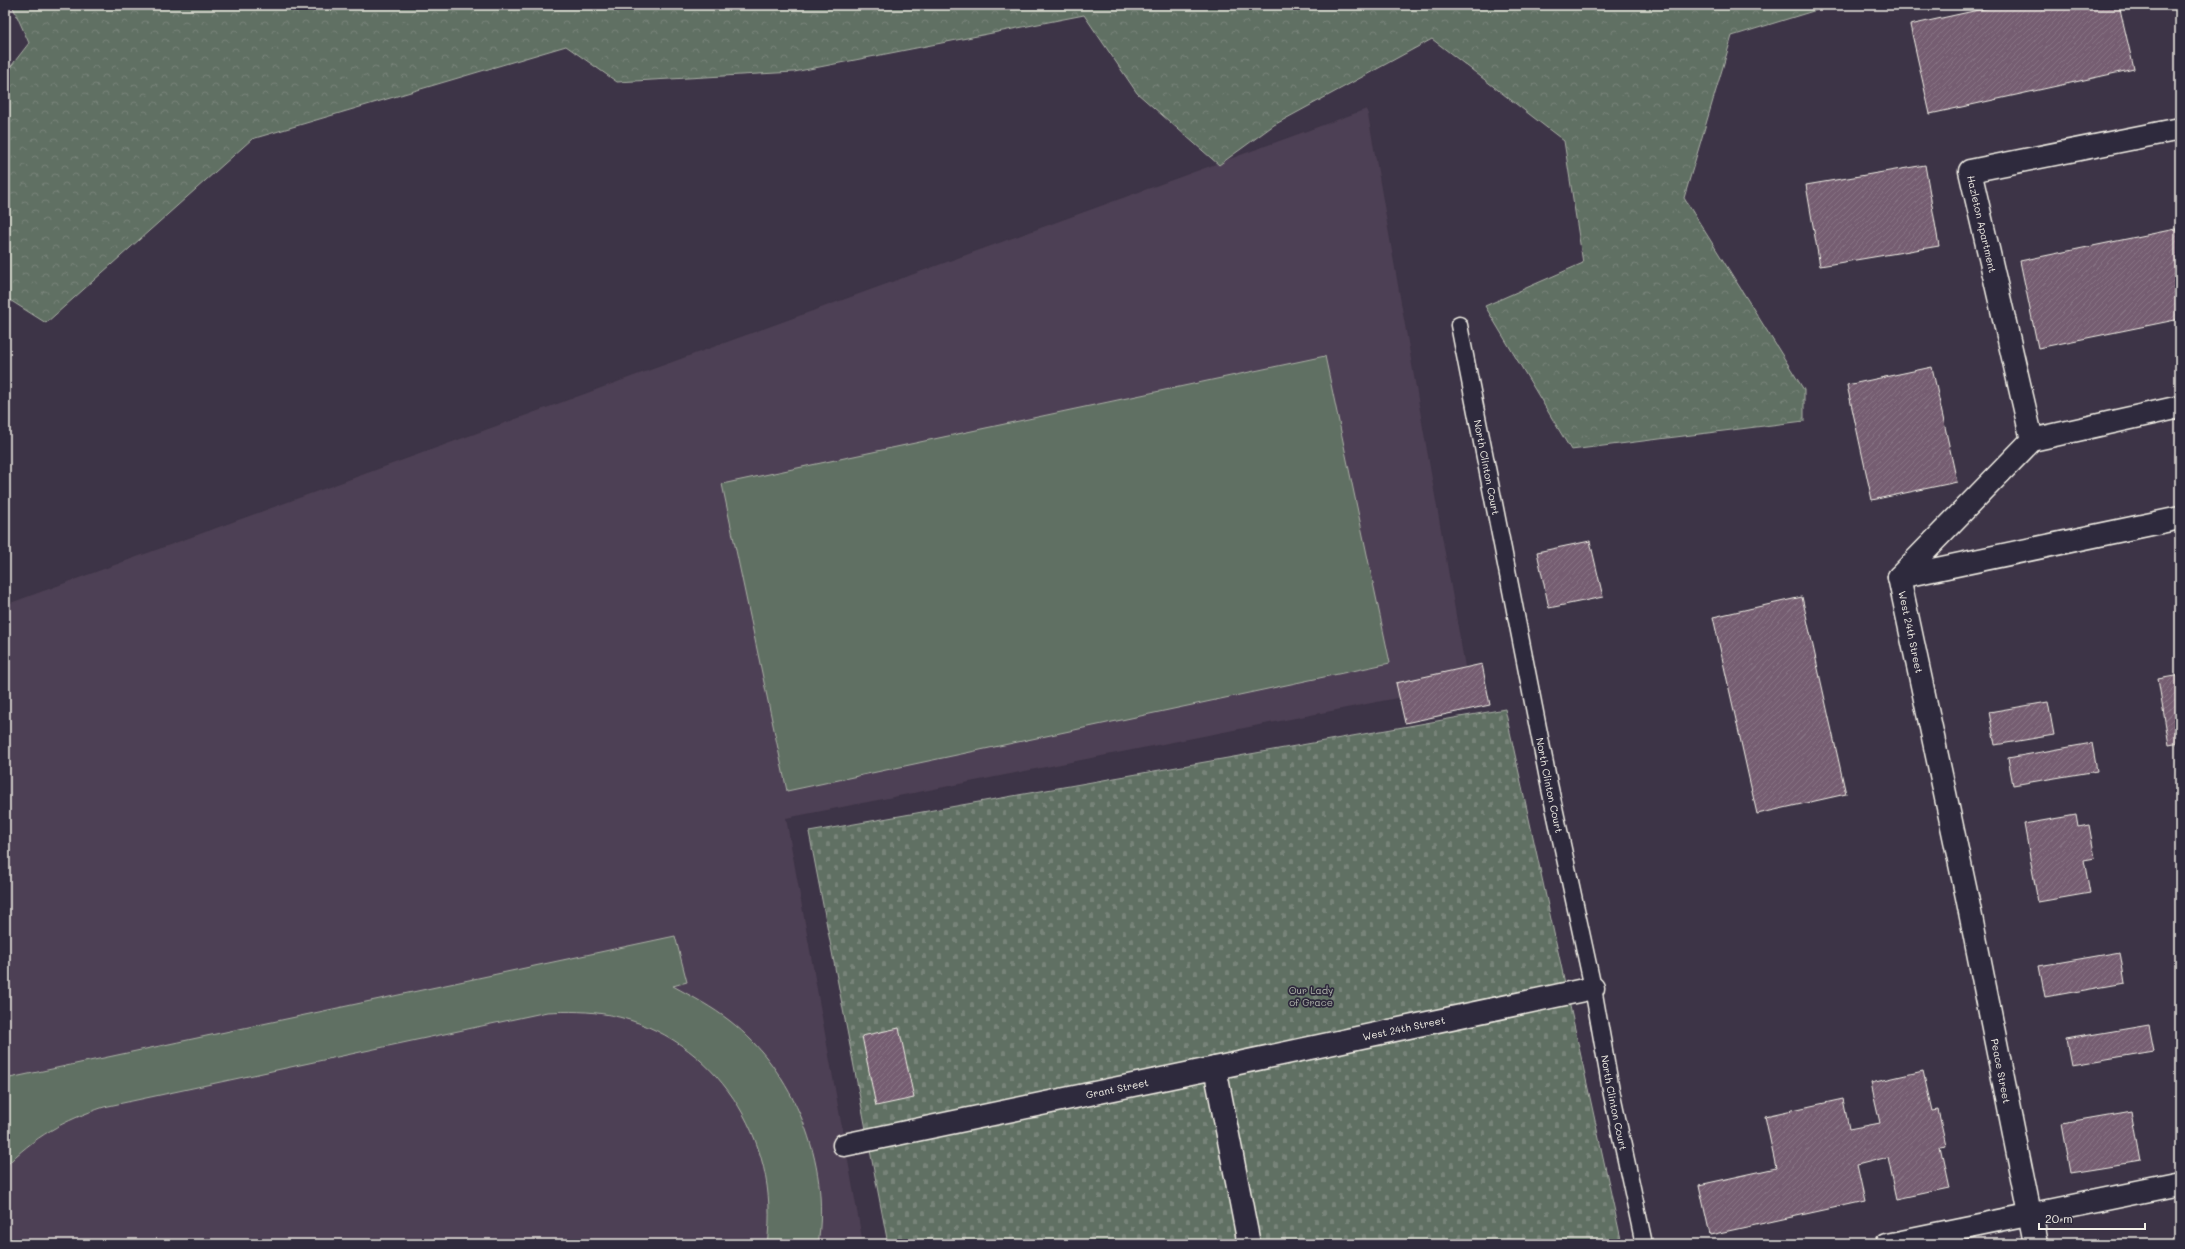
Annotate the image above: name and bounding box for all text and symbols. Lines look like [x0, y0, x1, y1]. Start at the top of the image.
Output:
street label: Hazleton Apartment [1964, 174, 2000, 274]
street label: North Clinton Court [1471, 418, 1503, 516]
street label: West 24th Street [1895, 589, 1927, 675]
street label: North Clinton Court [1533, 736, 1566, 834]
park label: Our Lady of Grace [1289, 983, 1333, 1009]
street label: West 24th Street [1361, 1012, 1446, 1044]
street label: Peace Street [1988, 1037, 2014, 1105]
street label: North Clinton Court [1598, 1054, 1631, 1152]
street label: Grant Street [1085, 1075, 1150, 1102]
scale bar [2039, 1205, 2145, 1231]
text: 20 m [2045, 1210, 2073, 1226]

